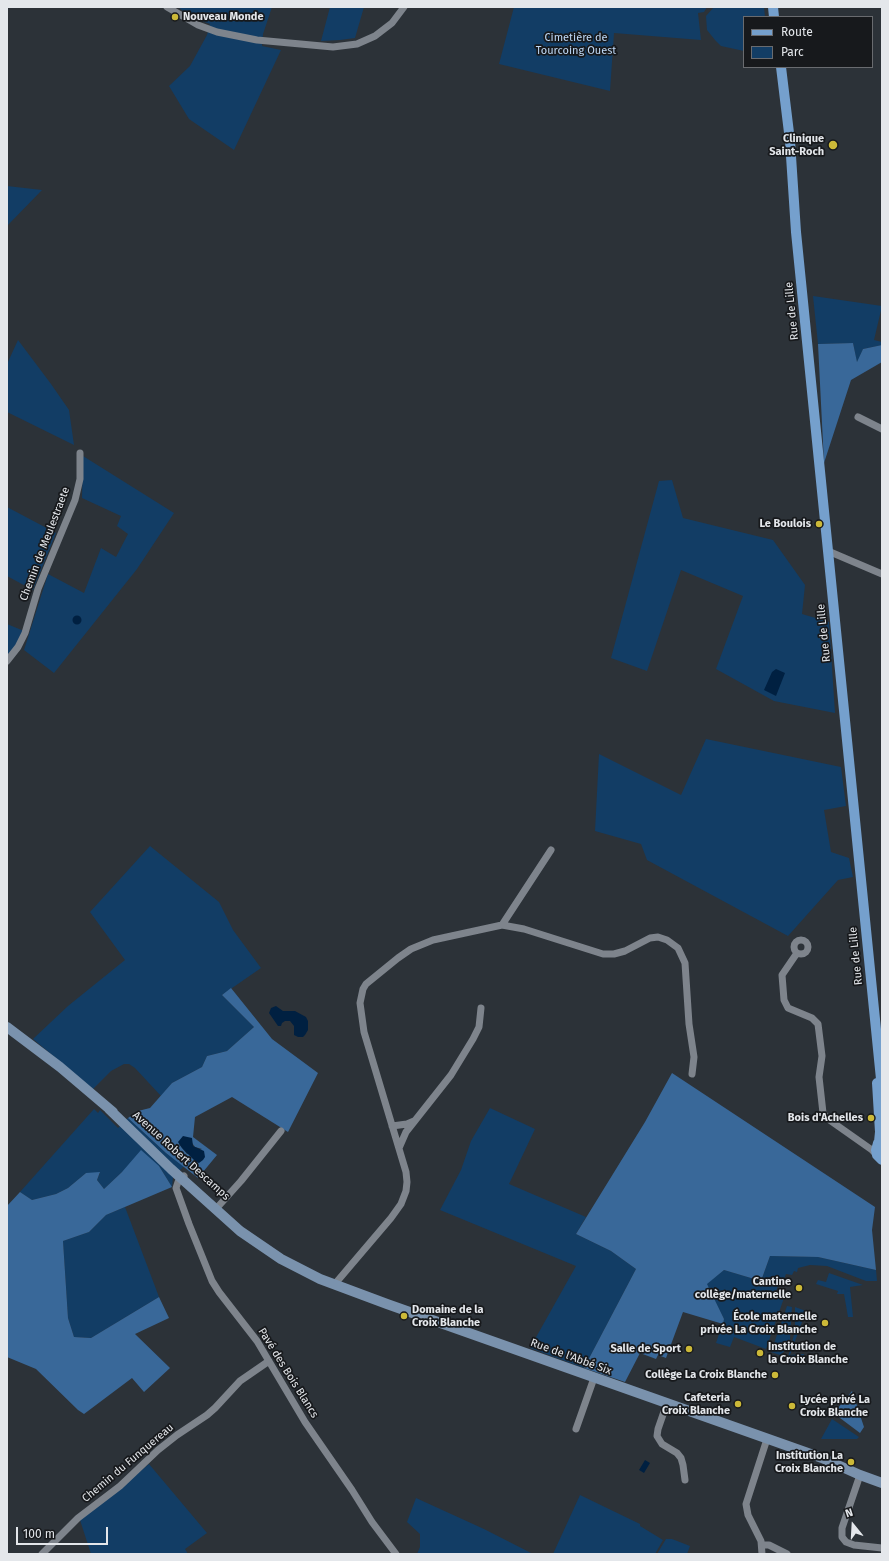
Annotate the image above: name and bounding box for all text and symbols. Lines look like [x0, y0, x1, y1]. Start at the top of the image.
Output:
place label: Nouveau Monde [183, 10, 264, 24]
marker: Nouveau Monde [170, 12, 180, 22]
legend [743, 16, 873, 68]
text: Route [781, 25, 813, 39]
park label: Cimetière de Tourcoing Ouest [536, 31, 616, 57]
text: Parc [781, 45, 804, 59]
place label: Clinique Saint-Roch [769, 132, 824, 158]
marker: Clinique Saint-Roch [827, 139, 839, 151]
street label: Rue de Lille [782, 281, 802, 341]
street label: Chemin de Meulestraete [17, 485, 73, 603]
place label: Le Boulois [759, 517, 811, 531]
marker: Le Boulois [814, 519, 824, 529]
street label: Rue de Lille [814, 603, 834, 663]
street label: Rue de Lille [846, 926, 866, 986]
street label: Avenue Robert Descamps [130, 1109, 232, 1203]
place label: Bois d'Achelles [788, 1111, 863, 1125]
marker: Bois d'Achelles [866, 1113, 876, 1123]
place label: Cantine collège/maternelle [695, 1275, 791, 1301]
marker: Cantine collège/maternelle [794, 1283, 804, 1293]
place label: Domaine de la Croix Blanche [412, 1303, 484, 1329]
place label: École maternelle privée La Croix Blanche [700, 1310, 817, 1336]
marker: Domaine de la Croix Blanche [399, 1311, 409, 1321]
marker: École maternelle privée La Croix Blanche [820, 1318, 830, 1328]
street label: Pavé des Bois Blancs [255, 1326, 321, 1420]
street label: Rue de l'Abbé Six [529, 1336, 613, 1378]
place label: Institution de la Croix Blanche [768, 1340, 848, 1366]
place label: Salle de Sport [610, 1342, 681, 1356]
marker: Salle de Sport [684, 1344, 694, 1354]
marker: Institution de la Croix Blanche [755, 1348, 765, 1358]
place label: Collège La Croix Blanche [645, 1368, 767, 1382]
marker: Collège La Croix Blanche [770, 1370, 780, 1380]
place label: Cafeteria Croix Blanche [662, 1391, 730, 1417]
place label: Lycée privé La Croix Blanche [800, 1393, 870, 1419]
marker: Cafeteria Croix Blanche [733, 1399, 743, 1409]
marker: Lycée privé La Croix Blanche [787, 1401, 797, 1411]
street label: Chemin du Funquereau [80, 1421, 176, 1505]
place label: Institution La Croix Blanche [775, 1449, 843, 1475]
marker: Institution La Croix Blanche [846, 1457, 856, 1467]
north arrow [833, 1505, 873, 1545]
text: N [844, 1506, 855, 1520]
scale bar [18, 1519, 110, 1545]
text: 100 m [23, 1527, 55, 1541]

